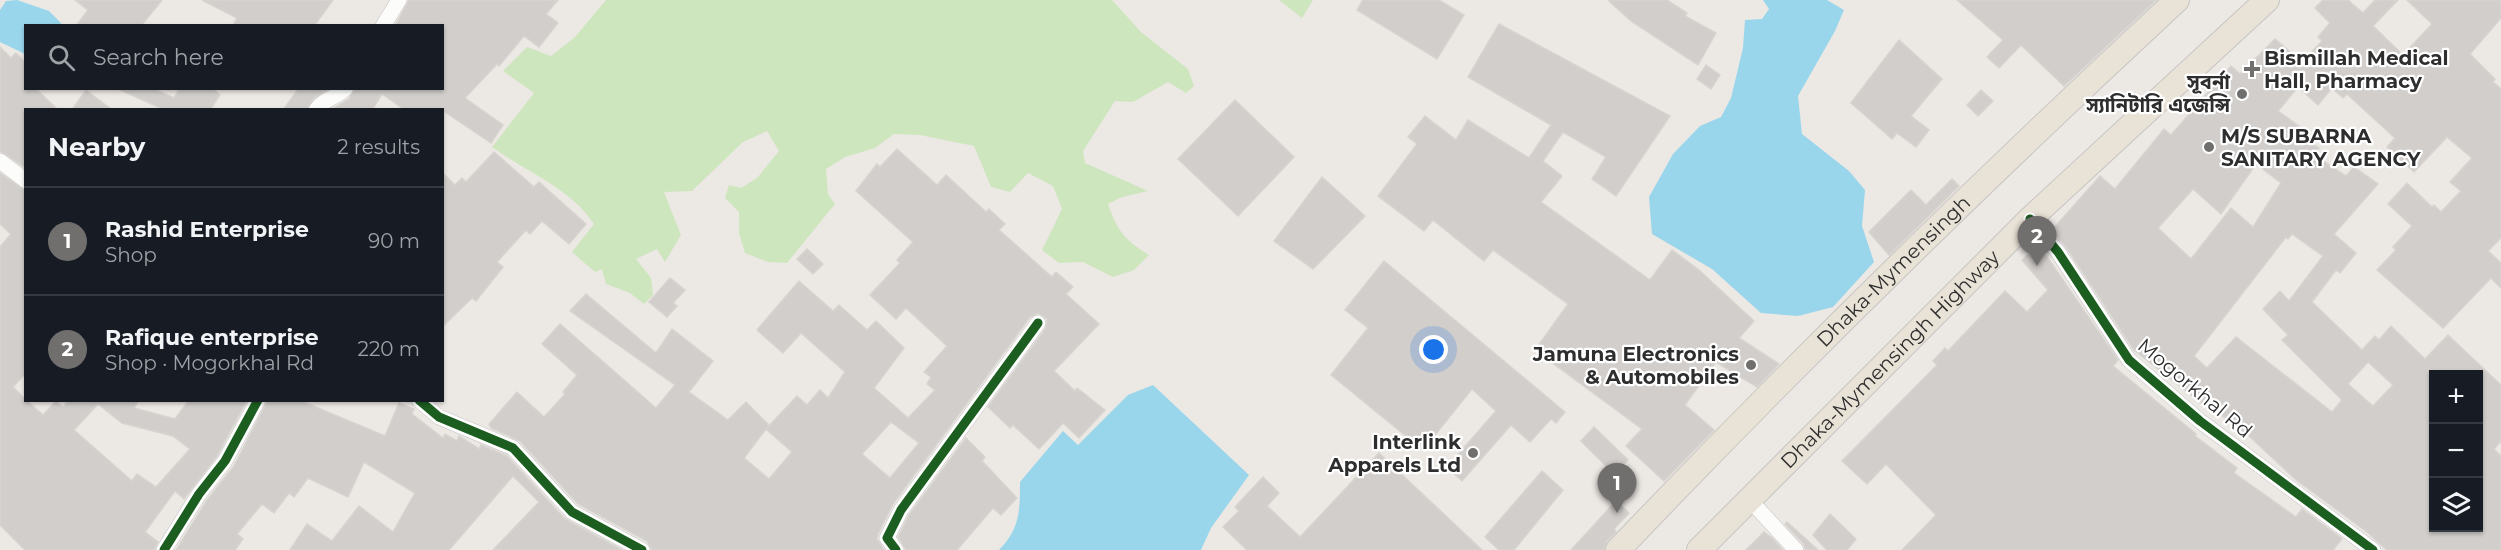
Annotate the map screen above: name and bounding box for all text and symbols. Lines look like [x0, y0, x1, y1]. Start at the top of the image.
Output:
search box [24, 24, 444, 90]
icon: search [45, 41, 78, 74]
text: Search here [93, 44, 224, 71]
place label: Bismillah Medical Hall, Pharmacy [2264, 46, 2449, 93]
marker: Bismillah Medical Hall, Pharmacy [2245, 62, 2259, 76]
place label: সূবর্না স্যানিটারি এজেন্সি [2085, 70, 2231, 117]
marker: সূবর্না স্যানিটারি এজেন্সি [2235, 87, 2249, 101]
place label: M/S SUBARNA SANITARY AGENCY [2221, 124, 2421, 171]
text: Nearby [48, 131, 145, 163]
text: 2 results [337, 135, 420, 159]
marker: M/S SUBARNA SANITARY AGENCY [2202, 140, 2216, 154]
street label: Dhaka-Mymensingh [1812, 190, 1975, 352]
text: Rashid Enterprise [105, 216, 309, 243]
pin: 2 [2018, 216, 2056, 266]
text: 1 [64, 229, 71, 253]
text: 90 m [368, 229, 420, 253]
text: Shop [105, 243, 157, 267]
street label: Dhaka-Mymensingh Highway [1776, 245, 2004, 473]
text: Rafique enterprise [105, 324, 319, 351]
street label: Mogorkhal Rd [2133, 333, 2257, 443]
your location [1419, 335, 1448, 364]
text: 2 [62, 337, 73, 361]
text: 220 m [358, 337, 420, 361]
place label: Jamuna Electronics & Automobiles [1532, 342, 1739, 389]
text: Shop · Mogorkhal Rd [105, 351, 314, 375]
marker: Jamuna Electronics & Automobiles [1744, 358, 1758, 372]
map controls [2429, 370, 2483, 532]
button: + [2429, 370, 2483, 424]
button: − [2429, 424, 2483, 478]
place label: Interlink Apparels Ltd [1327, 430, 1462, 477]
marker: Interlink Apparels Ltd [1466, 446, 1480, 460]
pin: 1 [1598, 464, 1636, 513]
button: layers [2429, 478, 2483, 532]

